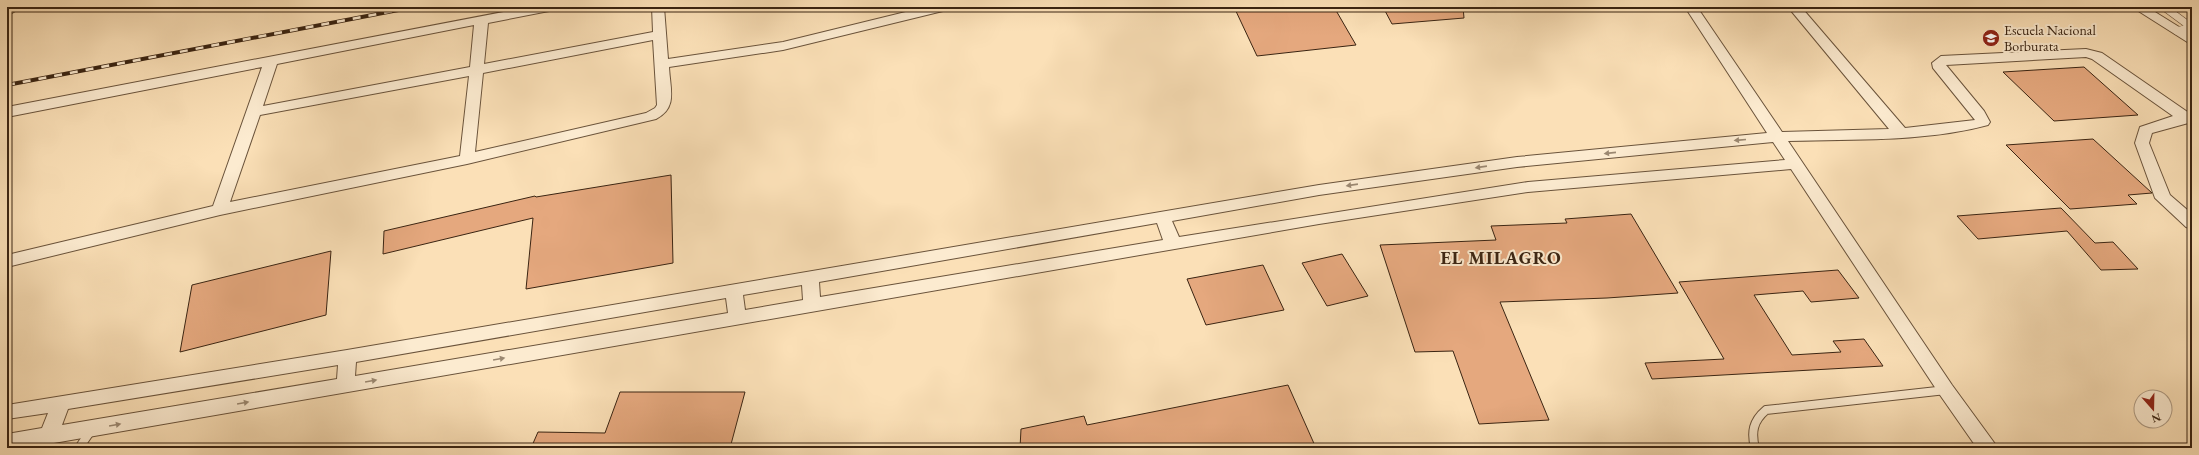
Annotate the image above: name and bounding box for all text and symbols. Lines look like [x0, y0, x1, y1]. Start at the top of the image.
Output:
place label: Escuela Nacional Borburata [2004, 21, 2096, 55]
school or university icon: Escuela Nacional Borburata [1981, 28, 2001, 48]
one-way arrow [1734, 137, 1746, 144]
one-way arrow [1604, 149, 1616, 156]
one-way arrow [1475, 164, 1487, 170]
one-way arrow [1346, 182, 1358, 188]
district label: EL MILAGRO [1440, 246, 1562, 269]
one-way arrow [493, 356, 505, 362]
one-way arrow [365, 378, 377, 384]
north arrow [2133, 389, 2173, 429]
one-way arrow [237, 400, 249, 406]
text: N [2150, 410, 2163, 427]
one-way arrow [109, 422, 121, 428]

